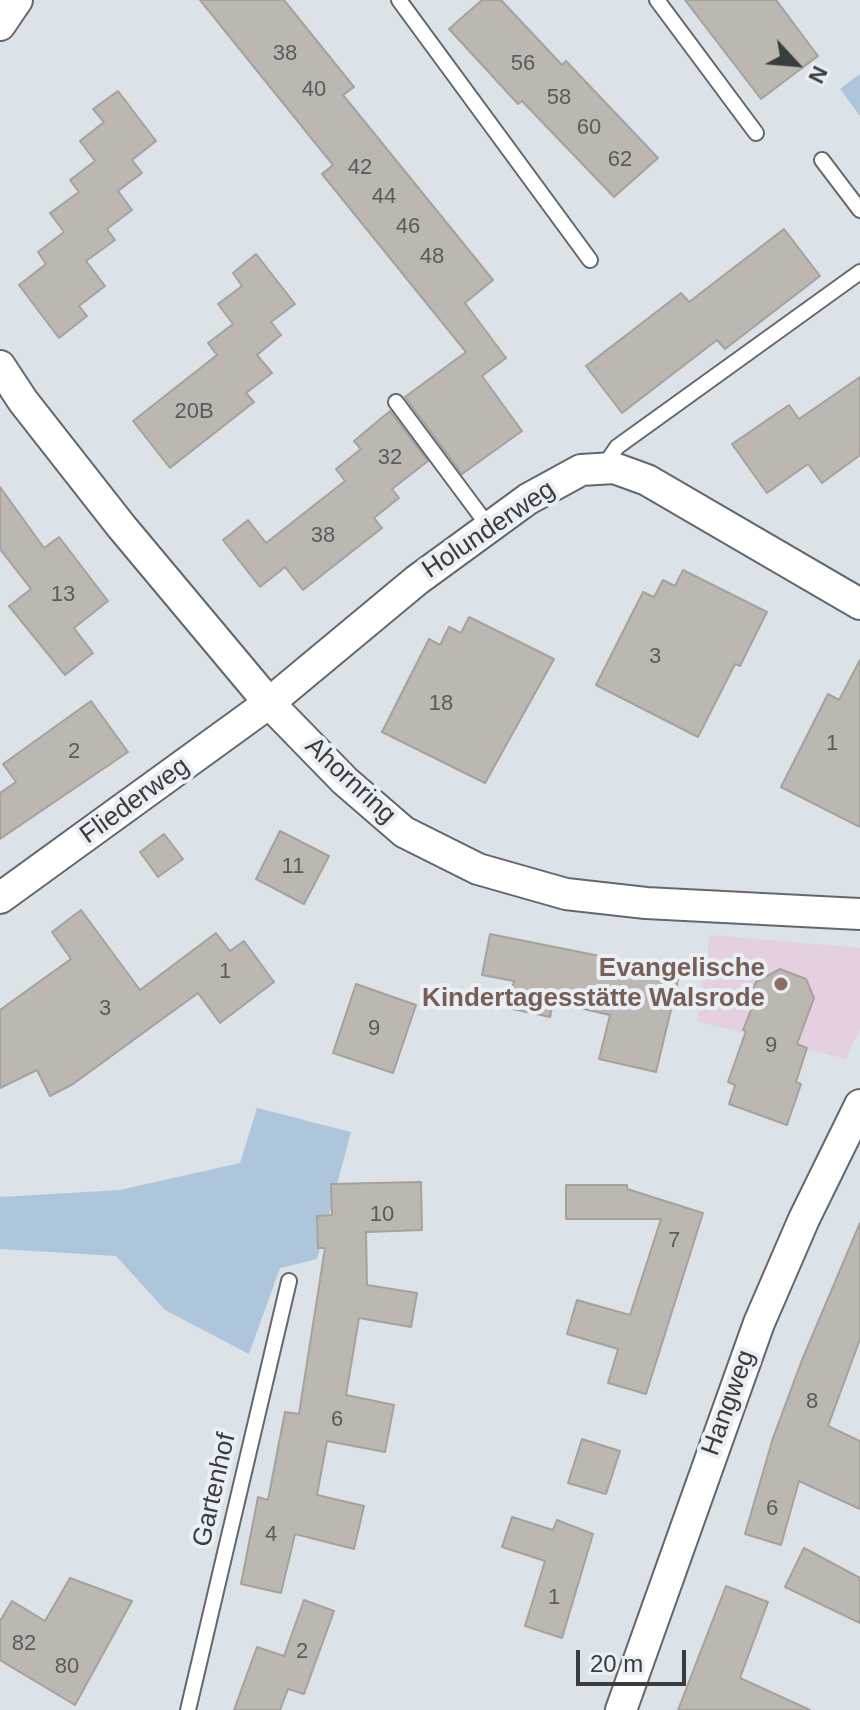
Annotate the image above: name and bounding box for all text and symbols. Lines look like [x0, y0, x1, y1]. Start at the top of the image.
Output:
north arrow [756, 24, 836, 104]
house number: 38 [273, 41, 297, 67]
house number: 56 [511, 51, 535, 77]
text: N [803, 62, 833, 87]
house number: 40 [302, 77, 326, 103]
house number: 58 [547, 85, 571, 111]
house number: 60 [577, 115, 601, 141]
house number: 62 [608, 147, 632, 173]
house number: 42 [348, 155, 372, 181]
house number: 44 [372, 184, 396, 210]
house number: 46 [396, 214, 420, 240]
house number: 48 [420, 244, 444, 270]
house number: 20B [174, 399, 214, 425]
house number: 32 [378, 445, 402, 471]
street label: Holunderweg [417, 474, 561, 586]
house number: 38 [311, 523, 335, 549]
house number: 13 [51, 582, 75, 608]
house number: 3 [649, 644, 661, 670]
house number: 18 [429, 691, 453, 717]
street label: Ahornring [298, 731, 402, 831]
house number: 1 [826, 731, 838, 757]
house number: 2 [68, 739, 80, 765]
street label: Fliederweg [74, 751, 196, 851]
house number: 11 [282, 854, 304, 880]
place label: Evangelische Kindertagesstätte Walsrode [422, 953, 765, 1014]
house number: 1 [219, 959, 231, 985]
marker: Evangelische Kindertagesstätte Walsrode [772, 975, 790, 993]
house number: 3 [99, 996, 111, 1022]
house number: 9 [368, 1016, 380, 1042]
house number: 9 [765, 1033, 777, 1059]
house number: 10 [370, 1202, 394, 1228]
house number: 7 [668, 1228, 680, 1254]
street label: Hangweg [696, 1346, 762, 1460]
house number: 8 [806, 1389, 818, 1415]
house number: 6 [331, 1407, 343, 1433]
street label: Gartenhof [187, 1430, 243, 1550]
house number: 6 [766, 1496, 778, 1522]
house number: 4 [265, 1522, 277, 1548]
house number: 1 [548, 1585, 560, 1611]
house number: 82 [12, 1631, 36, 1657]
scale bar [580, 1634, 690, 1684]
house number: 2 [296, 1639, 308, 1665]
text: 20 m [590, 1650, 643, 1677]
house number: 80 [55, 1654, 79, 1680]

